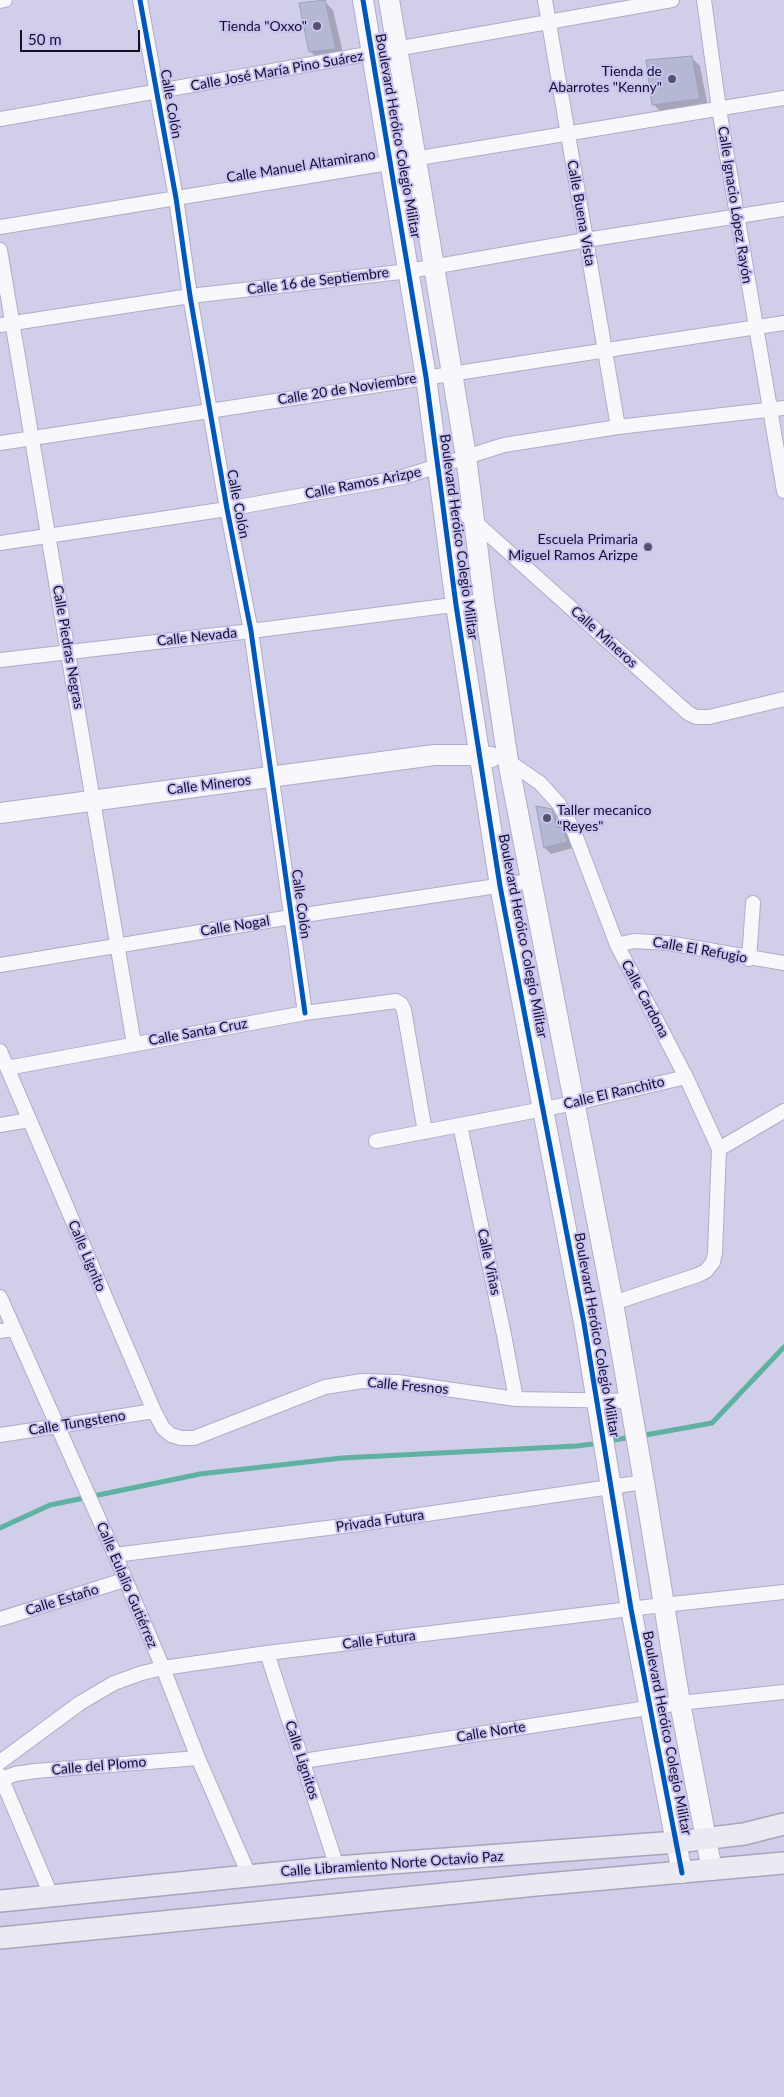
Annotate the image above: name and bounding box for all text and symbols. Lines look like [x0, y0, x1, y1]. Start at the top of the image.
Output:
place label: Tienda "Oxxo" [219, 18, 307, 34]
scale bar [22, 20, 142, 52]
marker: Tienda "Oxxo" [311, 20, 323, 32]
text: 50 m [28, 30, 62, 48]
street label: Boulevard Heróico Colegio Militar [372, 32, 424, 240]
street label: Calle José María Pino Suárez [189, 48, 365, 94]
place label: Tienda de Abarrotes "Kenny" [549, 63, 662, 95]
street label: Calle Colón [157, 68, 185, 140]
marker: Tienda de Abarrotes "Kenny" [666, 73, 678, 85]
street label: Calle Ignacio López Rayón [714, 125, 756, 285]
street label: Calle Manuel Altamirano [225, 146, 377, 186]
street label: Calle Buena Vista [563, 159, 599, 267]
street label: Calle 16 de Septiembre [246, 264, 390, 298]
street label: Calle 20 de Noviembre [276, 370, 418, 408]
street label: Boulevard Heróico Colegio Militar [436, 433, 482, 641]
street label: Calle Ramos Arizpe [303, 463, 423, 503]
street label: Calle Colón [223, 468, 253, 540]
place label: Escuela Primaria Miguel Ramos Arizpe [508, 531, 638, 564]
marker: Escuela Primaria Miguel Ramos Arizpe [642, 541, 654, 553]
street label: Calle Piedras Negras [49, 584, 87, 710]
street label: Calle Mineros [567, 603, 641, 671]
street label: Calle Nevada [156, 624, 238, 650]
street label: Calle Mineros [166, 772, 252, 798]
place label: Taller mecanico "Reyes" [557, 802, 652, 834]
marker: Taller mecanico "Reyes" [541, 812, 553, 824]
street label: Boulevard Heróico Colegio Militar [495, 833, 551, 1039]
street label: Calle Colón [288, 868, 314, 940]
street label: Calle Nogal [199, 912, 271, 940]
street label: Calle El Refugio [651, 933, 749, 967]
street label: Calle Cardona [617, 957, 673, 1041]
street label: Calle Santa Cruz [147, 1015, 249, 1049]
street label: Calle El Ranchito [562, 1073, 666, 1113]
street label: Calle Lignito [64, 1218, 110, 1294]
street label: Calle Viñas [474, 1227, 504, 1297]
street label: Boulevard Heróico Colegio Militar [571, 1231, 623, 1439]
street label: Calle Fresnos [367, 1374, 449, 1398]
street label: Calle Tungsteno [27, 1407, 127, 1439]
street label: Privada Futura [335, 1506, 425, 1536]
street label: Calle Eulalio Gutiérrez [93, 1519, 161, 1651]
street label: Calle Estaño [23, 1581, 101, 1619]
street label: Calle Futura [341, 1627, 417, 1653]
street label: Boulevard Heróico Colegio Militar [639, 1630, 695, 1836]
street label: Calle Lignitos [281, 1718, 323, 1802]
street label: Calle Norte [455, 1718, 527, 1746]
street label: Calle del Plomo [51, 1753, 147, 1779]
street label: Calle Libramiento Norte Octavio Paz [280, 1848, 504, 1880]

